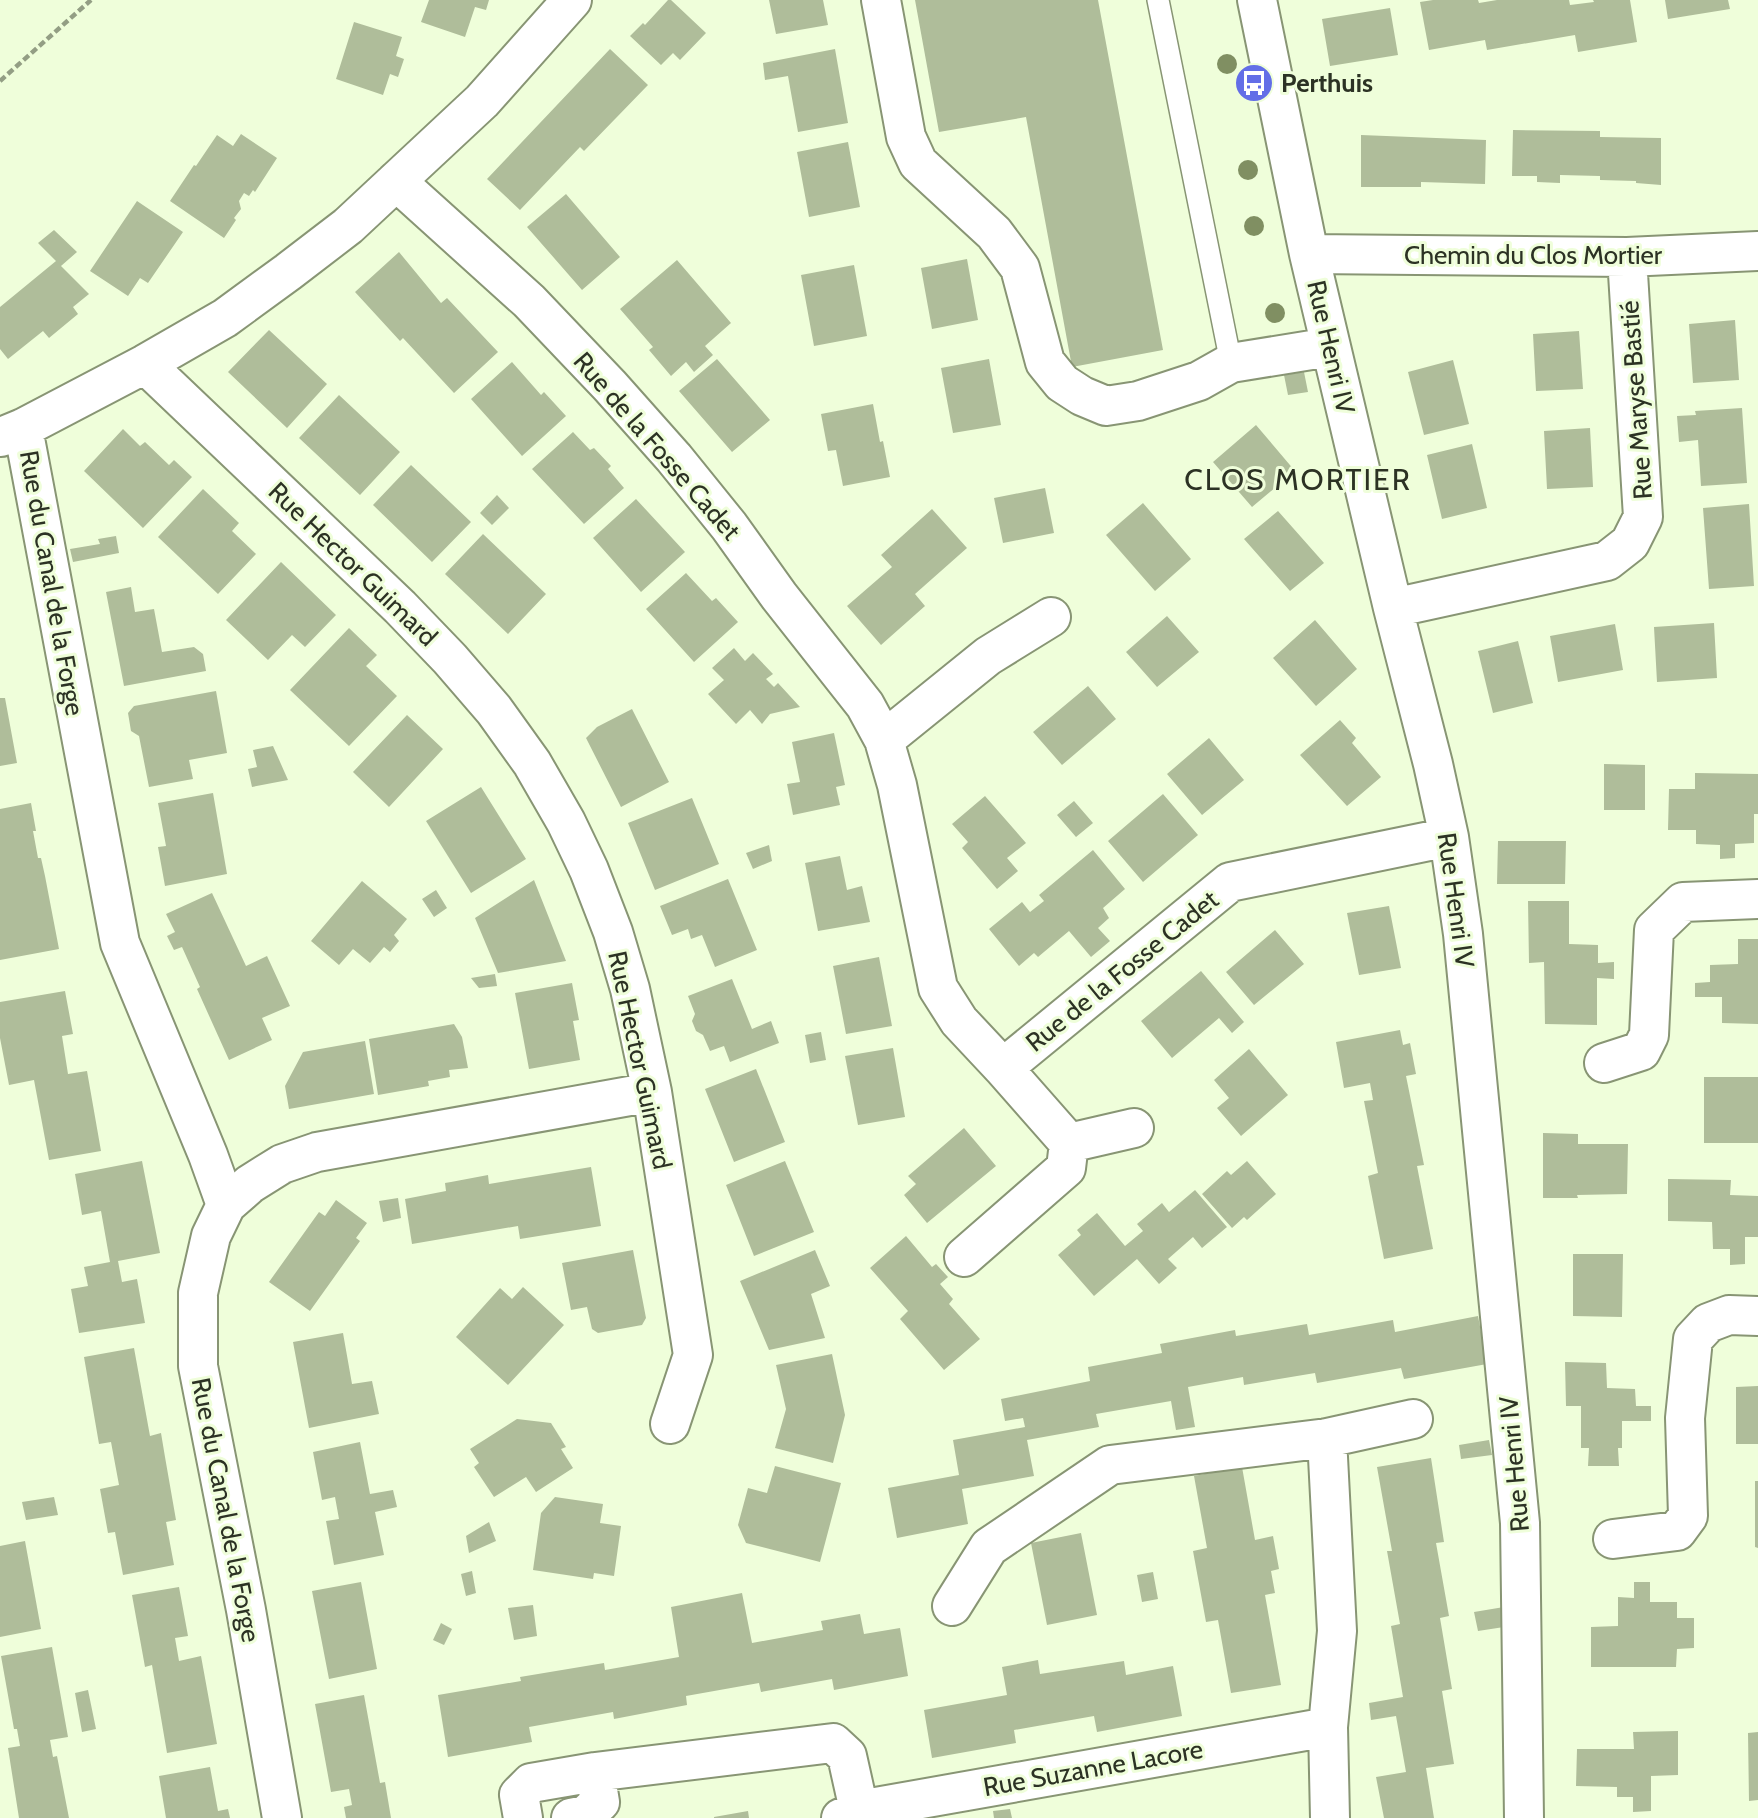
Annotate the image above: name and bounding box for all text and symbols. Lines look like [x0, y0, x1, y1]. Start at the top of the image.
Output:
bus stop icon: Perthuis [1233, 62, 1275, 104]
place label: Perthuis [1281, 67, 1373, 99]
street label: Chemin du Clos Mortier [1404, 239, 1663, 271]
street label: Rue Henri IV [1300, 277, 1362, 417]
street label: Rue Maryse Bastié [1613, 300, 1659, 500]
street label: Rue de la Fosse Cadet [567, 345, 748, 547]
street label: Rue du Canal de la Forge [13, 448, 91, 718]
district label: CLOS MORTIER [1184, 461, 1412, 498]
street label: Rue Hector Guimard [262, 475, 444, 653]
street label: Rue Henri IV [1431, 830, 1481, 970]
street label: Rue de la Fosse Cadet [1019, 883, 1225, 1059]
street label: Rue Hector Guimard [601, 948, 679, 1172]
street label: Rue du Canal de la Forge [185, 1375, 267, 1645]
street label: Rue Henri IV [1492, 1395, 1536, 1533]
street label: Rue Suzanne Lacore [981, 1733, 1205, 1803]

